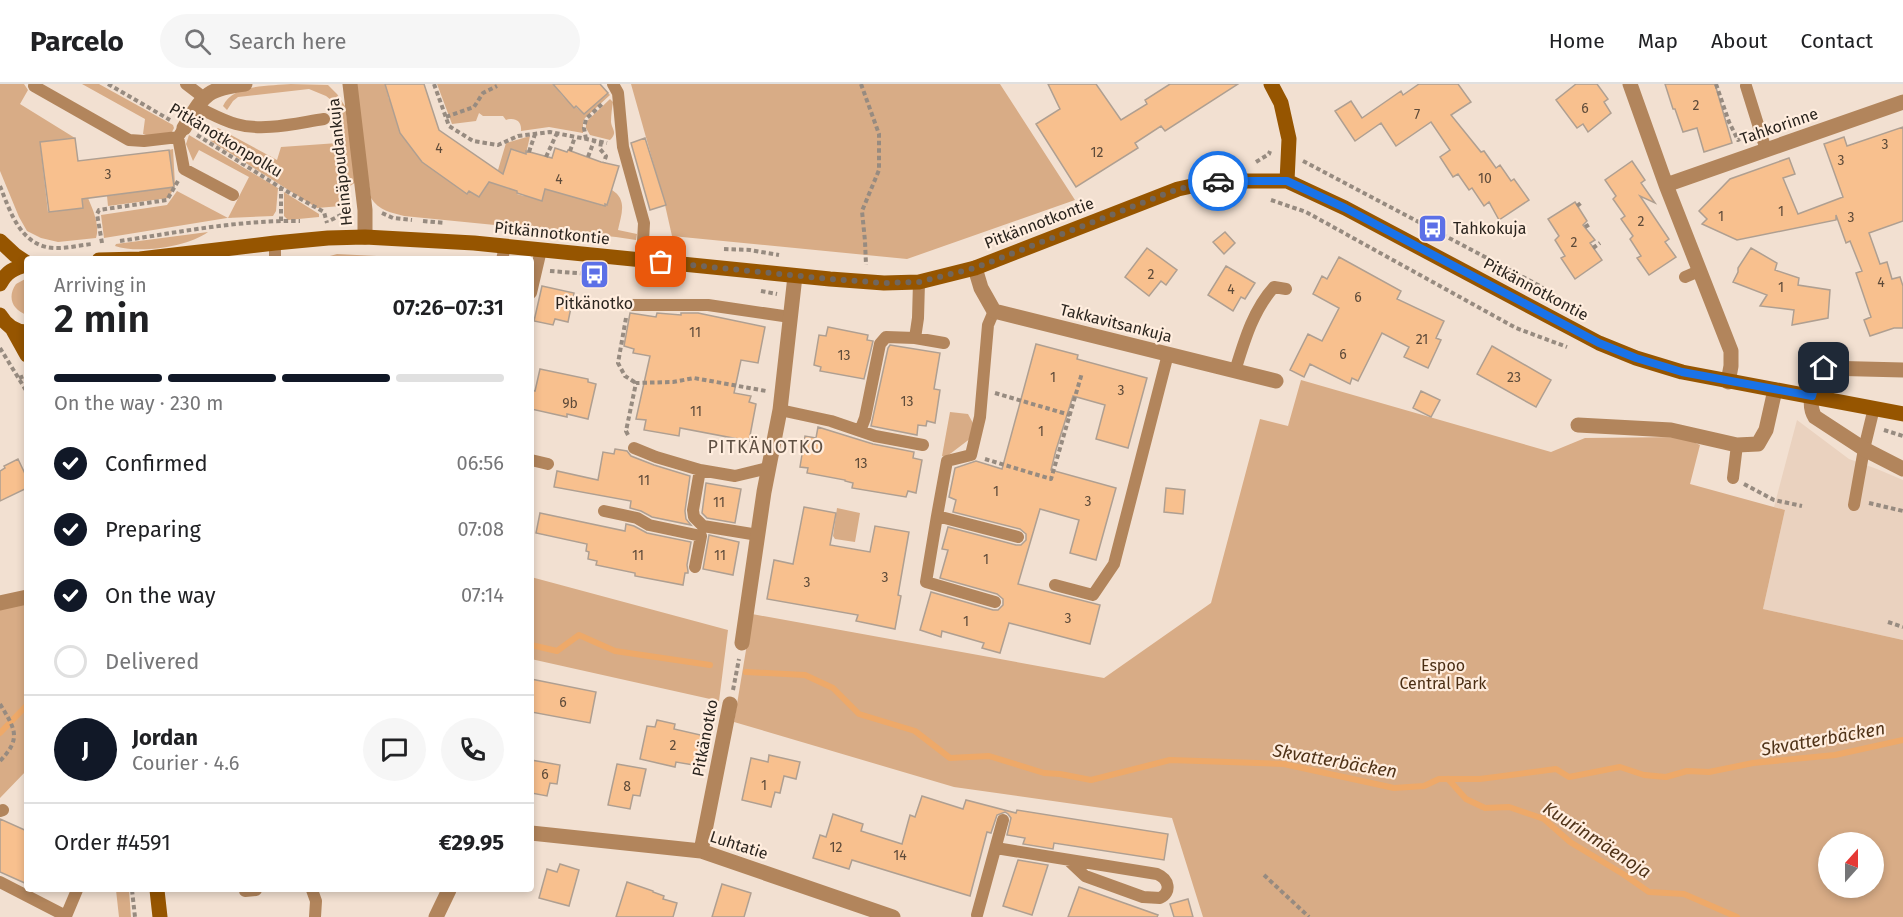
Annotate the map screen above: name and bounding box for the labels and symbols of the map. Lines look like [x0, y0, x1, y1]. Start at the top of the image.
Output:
street label: Heinäpoudankuja [324, 97, 356, 227]
house number: 2 [1693, 97, 1700, 114]
street label: Pitkänotkonpolku [166, 99, 286, 181]
house number: 6 [1581, 100, 1589, 117]
street label: Tahkorinne [1738, 104, 1820, 148]
house number: 7 [1414, 106, 1420, 123]
house number: 3 [1882, 136, 1889, 153]
house number: 4 [435, 140, 443, 157]
house number: 12 [1091, 144, 1104, 161]
courier [1188, 151, 1248, 211]
house number: 3 [1838, 152, 1845, 169]
house number: 3 [105, 166, 112, 183]
house number: 10 [1478, 170, 1492, 187]
house number: 4 [555, 171, 563, 188]
street label: Pitkännotkontie [981, 193, 1097, 253]
house number: 1 [1778, 203, 1784, 220]
house number: 1 [1718, 208, 1724, 225]
house number: 3 [1848, 209, 1855, 226]
bus stop icon: Tahkokuja [1416, 212, 1448, 244]
house number: 2 [1638, 213, 1645, 230]
street label: Pitkännotkontie [493, 217, 611, 249]
place label: Tahkokuja [1453, 219, 1527, 238]
house number: 2 [1571, 234, 1578, 251]
pin [635, 236, 686, 287]
street label: Pitkännotkontie [1480, 253, 1592, 325]
bus stop icon: Pitkänotko [578, 259, 610, 291]
house number: 2 [1148, 266, 1155, 283]
house number: 4 [1877, 274, 1885, 291]
house number: 1 [1778, 279, 1784, 296]
house number: 4 [1227, 281, 1235, 298]
house number: 6 [1354, 289, 1362, 306]
place label: Pitkänotko [555, 294, 633, 313]
street label: Takkavitsankuja [1058, 300, 1174, 346]
house number: 11 [689, 324, 701, 341]
house number: 21 [1416, 331, 1428, 348]
pin [1798, 342, 1849, 393]
house number: 6 [1339, 346, 1347, 363]
house number: 13 [837, 347, 851, 364]
house number: 1 [1050, 369, 1056, 386]
house number: 23 [1507, 369, 1521, 386]
house number: 3 [1118, 382, 1125, 399]
house number: 13 [900, 393, 914, 410]
house number: 9b [562, 395, 578, 412]
house number: 11 [690, 403, 702, 420]
house number: 1 [1038, 423, 1044, 440]
district label: PITKÄNOTKO [707, 436, 825, 458]
house number: 13 [854, 455, 868, 472]
house number: 11 [638, 472, 650, 489]
house number: 1 [993, 483, 999, 500]
house number: 3 [1085, 493, 1092, 510]
house number: 11 [713, 494, 725, 511]
house number: 11 [632, 547, 644, 564]
house number: 11 [714, 547, 726, 564]
house number: 1 [983, 551, 989, 568]
house number: 3 [882, 569, 889, 586]
house number: 3 [804, 574, 811, 591]
house number: 3 [1065, 610, 1072, 627]
house number: 1 [963, 613, 969, 630]
park label: Espoo Central Park [1399, 656, 1487, 693]
house number: 6 [559, 694, 567, 711]
street label: Pitkänotko [688, 698, 722, 778]
water label: Skvatterbäcken [1758, 717, 1887, 761]
house number: 2 [670, 737, 677, 754]
water label: Skvatterbäcken [1270, 739, 1399, 783]
house number: 6 [541, 766, 549, 783]
house number: 1 [761, 777, 767, 794]
house number: 8 [623, 778, 631, 795]
water label: Kuurinmäenoja [1539, 797, 1655, 883]
street label: Luhtatie [708, 827, 770, 863]
north arrow [1818, 832, 1884, 898]
house number: 12 [830, 839, 843, 856]
house number: 14 [893, 847, 907, 864]

